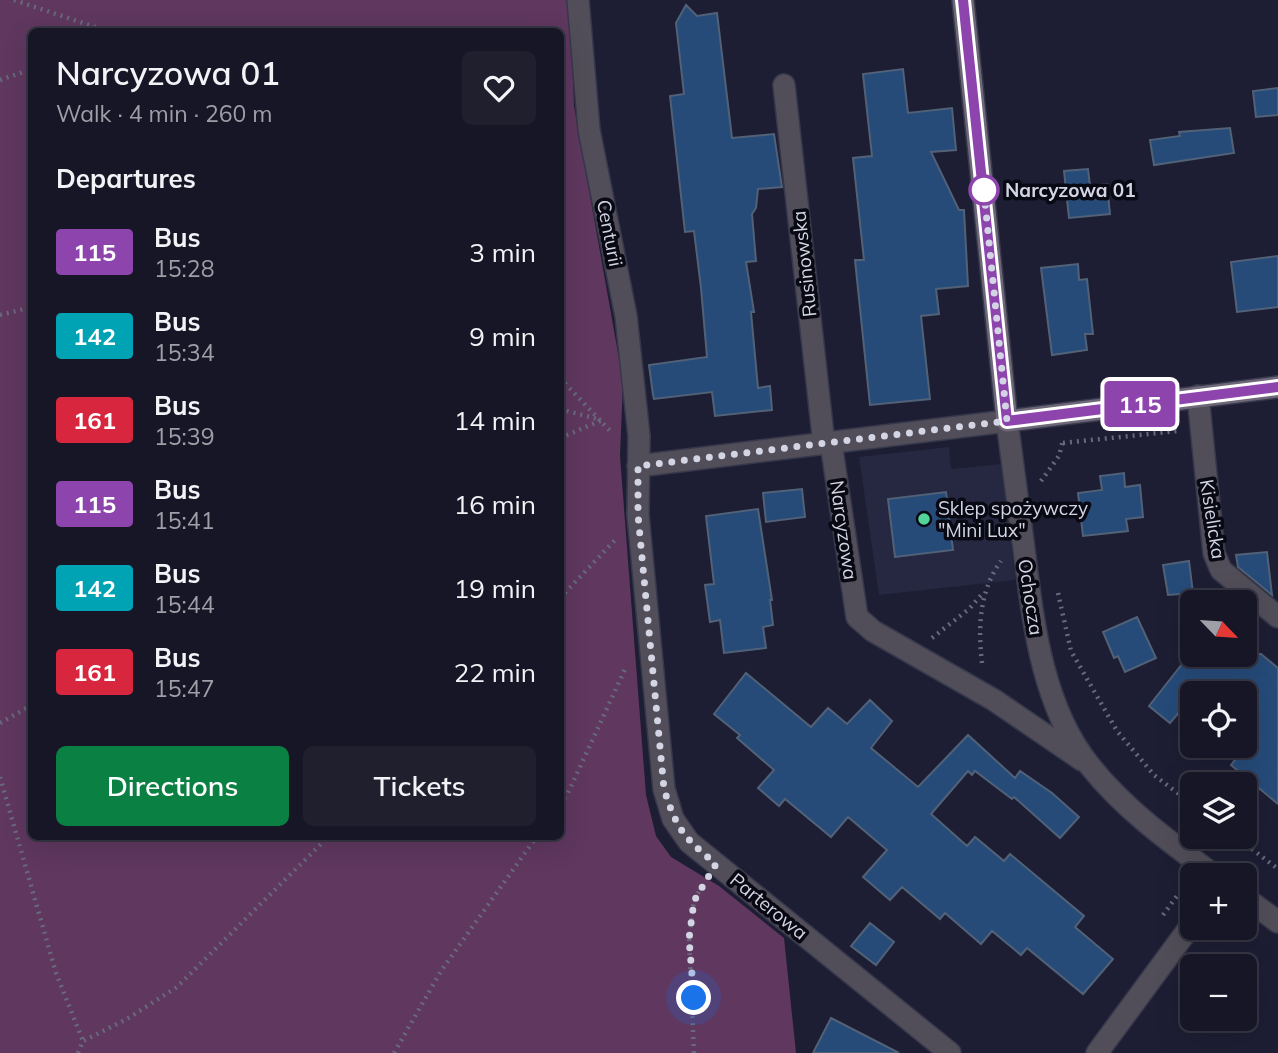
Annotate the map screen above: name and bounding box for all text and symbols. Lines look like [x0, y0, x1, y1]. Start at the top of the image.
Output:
button: heart [462, 51, 536, 125]
text: Narcyzowa 01 [56, 52, 280, 93]
text: Walk · 4 min · 260 m [56, 99, 273, 128]
text: Departures [56, 162, 196, 195]
marker: Narcyzowa 01 [969, 175, 999, 205]
place label: Narcyzowa 01 [1005, 178, 1136, 202]
street label: Centurii [592, 198, 628, 268]
street label: Rusinowska [786, 210, 822, 318]
text: Bus [154, 221, 200, 254]
text: 3 min [469, 236, 536, 269]
text: 115 [73, 237, 116, 267]
text: 15:28 [154, 254, 214, 283]
text: Bus [154, 305, 200, 338]
text: 9 min [469, 320, 536, 353]
text: 142 [73, 321, 116, 351]
text: 15:34 [154, 338, 214, 367]
line badge: 115 [1100, 381, 1180, 427]
text: Bus [154, 389, 200, 422]
text: 115 [1118, 389, 1162, 419]
text: 14 min [454, 404, 536, 437]
text: 161 [73, 405, 116, 435]
text: 15:39 [154, 422, 214, 451]
text: Bus [154, 473, 200, 506]
street label: Kisielicka [1195, 477, 1231, 561]
street label: Narcyzowa [825, 479, 863, 581]
text: 16 min [454, 488, 536, 521]
text: 115 [73, 489, 116, 519]
place label: Sklep spożywczy "Mini Lux" [938, 496, 1088, 542]
text: 15:41 [154, 506, 214, 535]
marker: Sklep spożywczy "Mini Lux" [916, 511, 932, 527]
text: Bus [154, 557, 200, 590]
street label: Ochocza [1013, 557, 1049, 637]
text: 19 min [454, 572, 536, 605]
text: 142 [73, 573, 116, 603]
text: 15:44 [154, 590, 214, 619]
north arrow [1180, 590, 1256, 667]
map controls [1180, 590, 1257, 1031]
text: Bus [154, 641, 200, 674]
text: 22 min [454, 656, 536, 689]
text: 161 [73, 657, 116, 687]
text: 15:47 [154, 674, 214, 703]
button: locate [1180, 681, 1257, 758]
button: Directions [56, 746, 289, 826]
button: Tickets [303, 746, 536, 826]
button: layers [1180, 772, 1257, 849]
button: + [1180, 863, 1257, 940]
street label: Parterowa [725, 867, 813, 945]
button: − [1180, 954, 1257, 1031]
your location [676, 980, 711, 1015]

